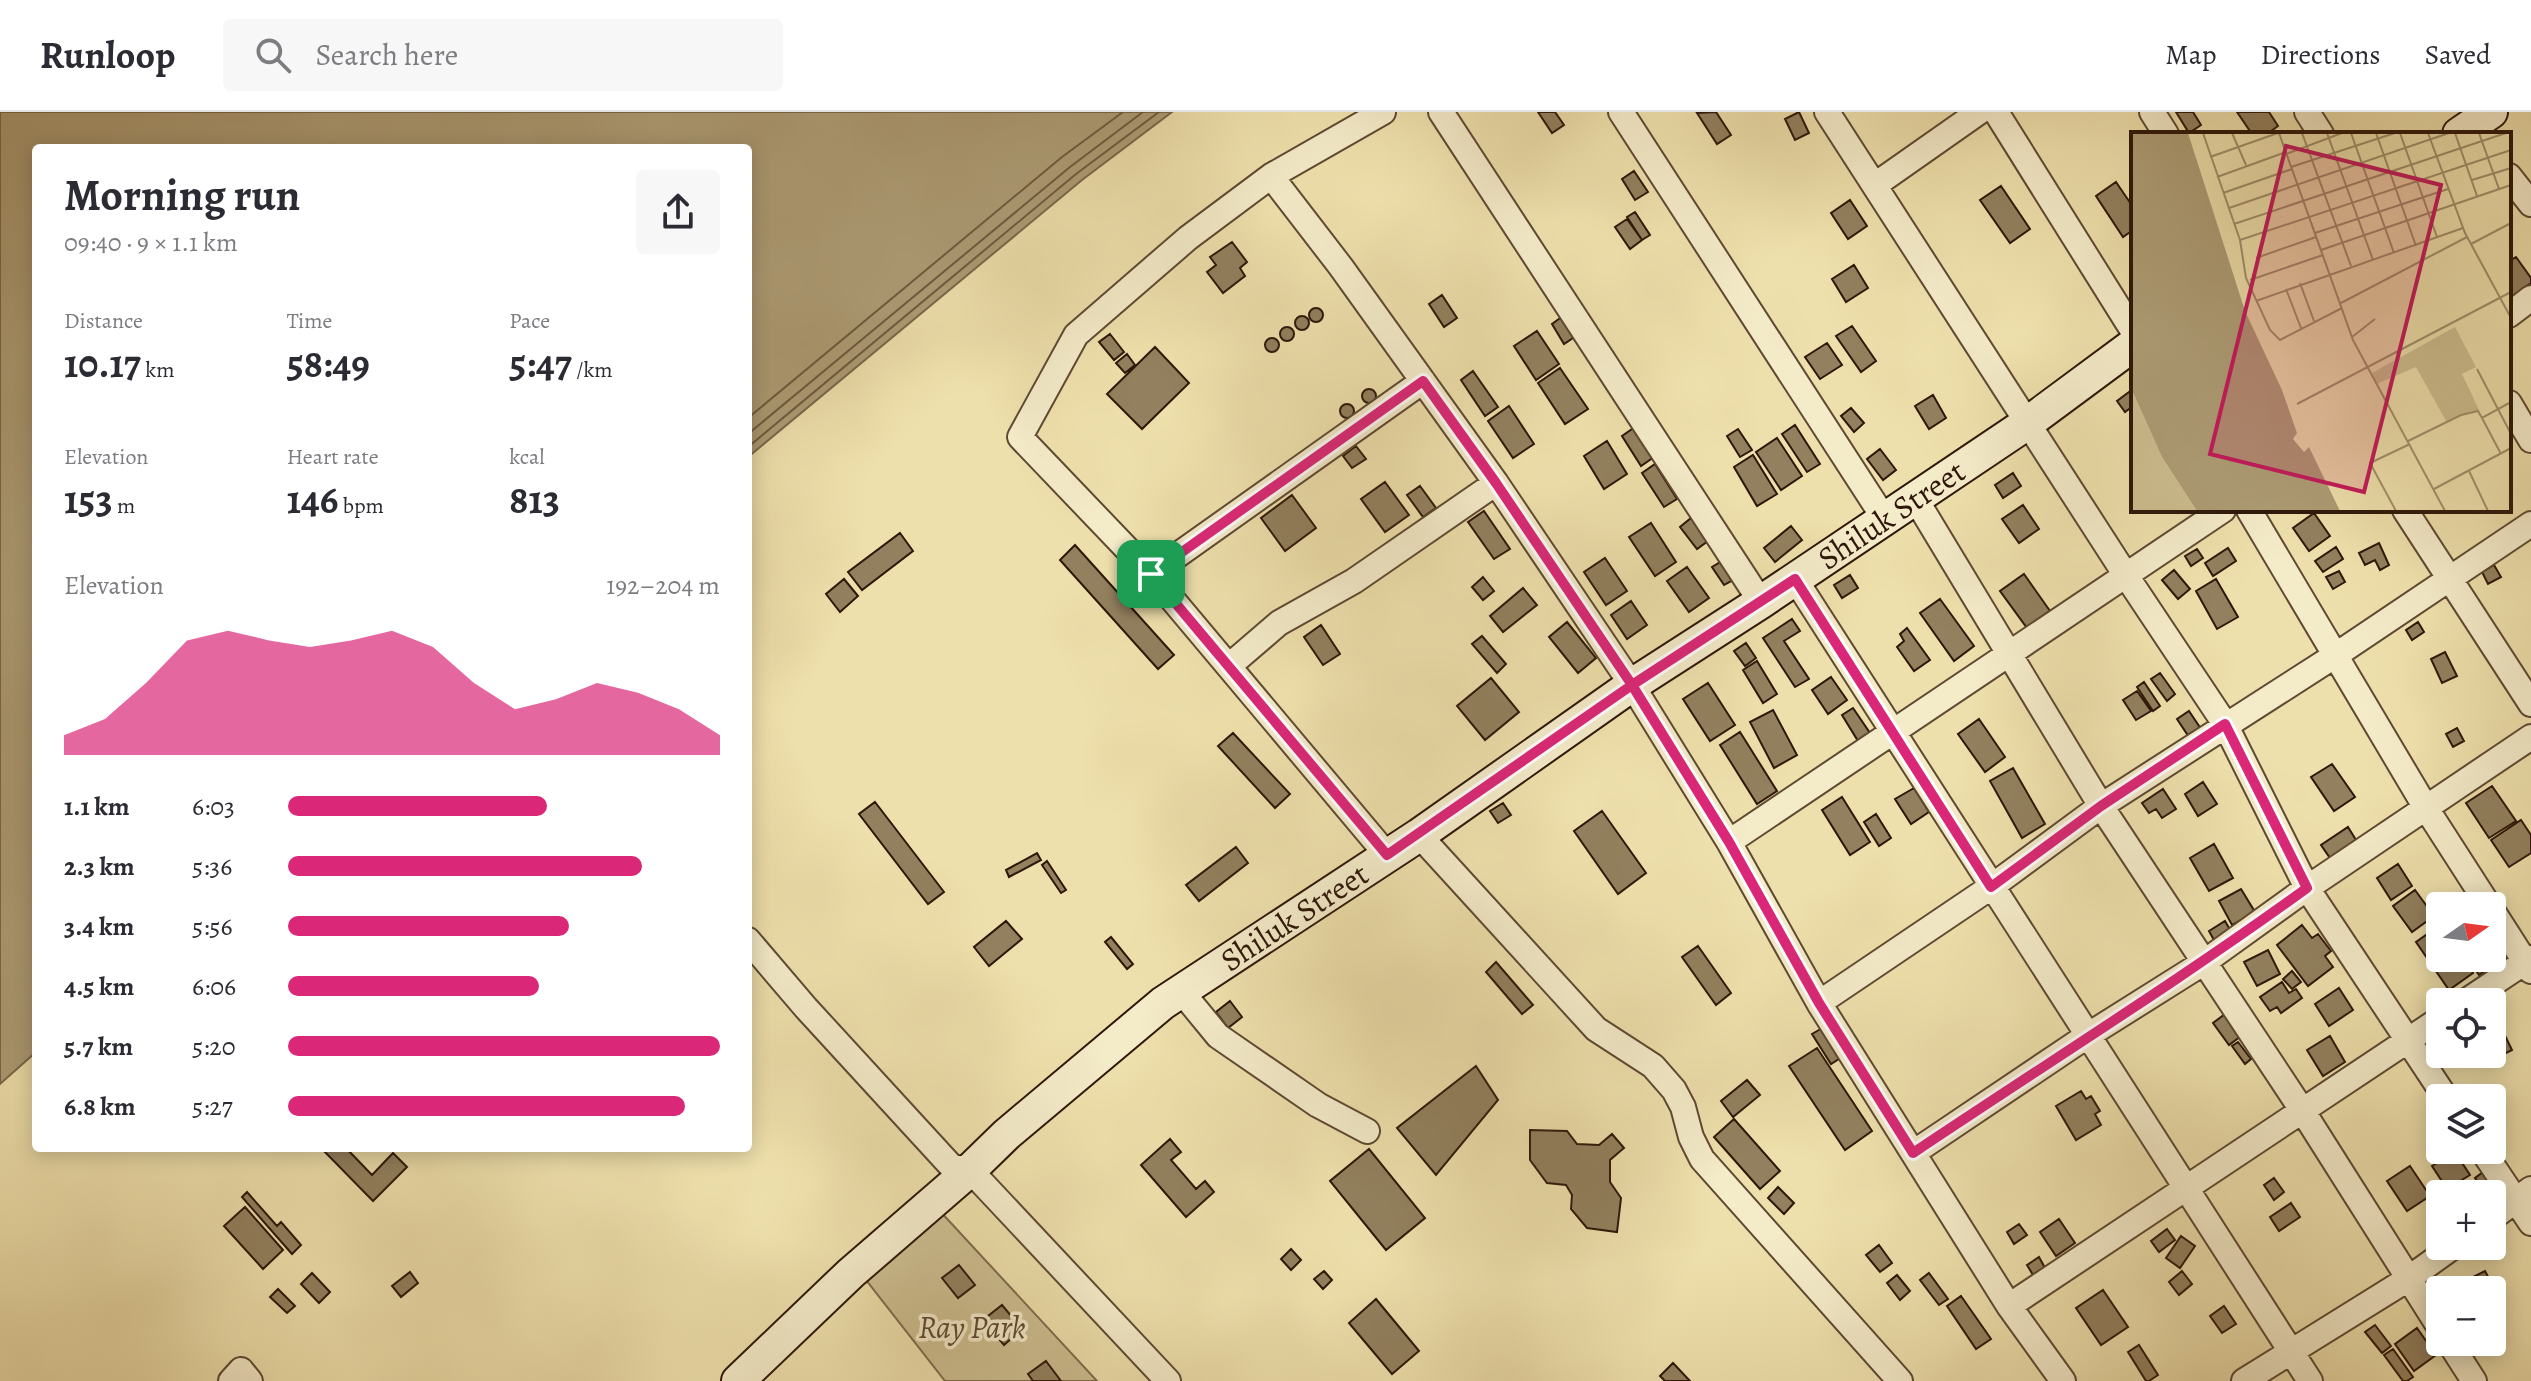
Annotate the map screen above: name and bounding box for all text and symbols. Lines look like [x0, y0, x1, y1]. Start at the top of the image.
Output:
search box [223, 19, 783, 91]
text: Runloop [40, 29, 175, 81]
icon: search [251, 33, 295, 77]
text: Search here [315, 35, 458, 75]
text: Map [2165, 36, 2216, 74]
text: Directions [2260, 36, 2381, 74]
text: Saved [2425, 36, 2491, 74]
inset map [2131, 132, 2511, 512]
text: Morning run [64, 165, 300, 225]
button: share [636, 170, 720, 254]
text: 09:40 · 9 × 1.1 km [64, 225, 238, 260]
text: Distance [64, 306, 143, 336]
text: Time [287, 306, 332, 336]
text: Pace [509, 306, 550, 336]
text: 10.17 [64, 336, 141, 391]
text: 58:49 [287, 336, 370, 391]
text: 5:47 [509, 336, 572, 391]
text: km [141, 355, 174, 385]
text: /km [572, 355, 613, 385]
text: Elevation [64, 442, 148, 472]
text: Heart rate [287, 442, 379, 472]
text: kcal [509, 442, 545, 472]
street label: Shiluk Street [1809, 449, 1974, 580]
text: 153 [64, 472, 113, 527]
text: 146 [287, 472, 338, 527]
text: 813 [509, 472, 560, 527]
text: m [113, 491, 135, 521]
text: bpm [338, 491, 384, 521]
pin [1117, 540, 1185, 608]
icon: arrive [1129, 552, 1173, 596]
text: Elevation [64, 568, 164, 603]
text: 192–204 m [606, 568, 720, 603]
text: 1.1 km [64, 789, 130, 824]
text: 6:03 [192, 789, 235, 824]
text: 2.3 km [64, 849, 135, 884]
text: 5:36 [192, 849, 232, 884]
street label: Shiluk Street [1212, 852, 1377, 982]
north arrow [2426, 892, 2506, 972]
map controls [2426, 892, 2506, 1356]
text: 3.4 km [64, 909, 134, 944]
text: 5:56 [192, 909, 233, 944]
text: 4.5 km [64, 969, 134, 1004]
text: 6:06 [192, 969, 236, 1004]
button: locate [2426, 988, 2506, 1068]
text: 5.7 km [64, 1029, 133, 1064]
text: 5:20 [192, 1029, 236, 1064]
button: layers [2426, 1084, 2506, 1164]
text: 6.8 km [64, 1089, 136, 1124]
text: 5:27 [192, 1089, 233, 1124]
button: + [2426, 1180, 2506, 1260]
button: − [2426, 1276, 2506, 1356]
park label: Ray Park [918, 1305, 1026, 1349]

